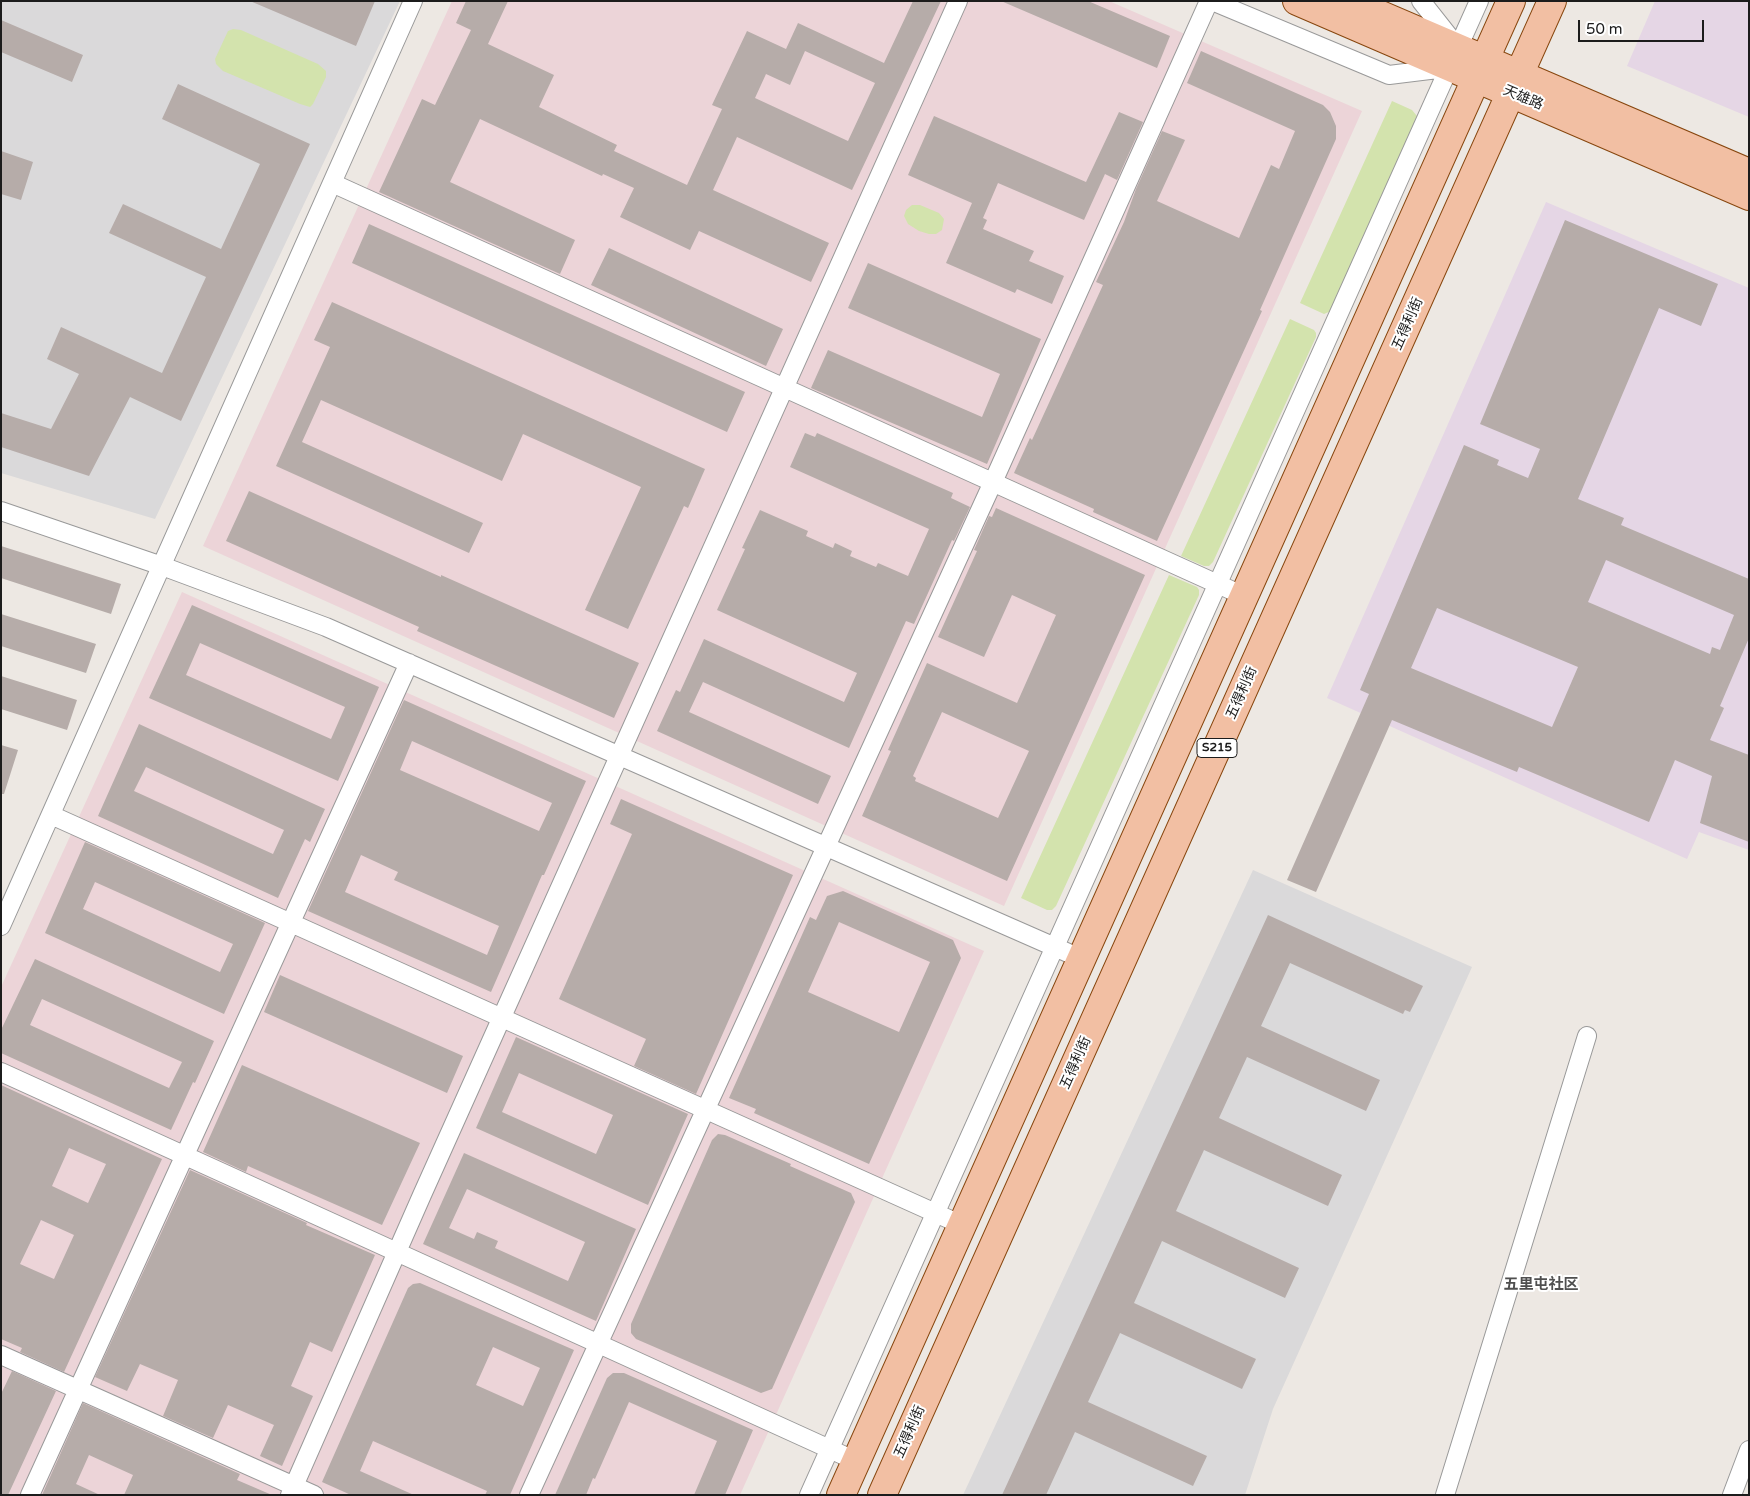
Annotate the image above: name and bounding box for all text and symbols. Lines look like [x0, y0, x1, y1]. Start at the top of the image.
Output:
scale bar [1580, 10, 1706, 42]
text: 50 m [1586, 20, 1623, 38]
street label: 天雄路 [1500, 82, 1546, 114]
street label: 五得利街 [1389, 295, 1427, 353]
street label: 五得利街 [1223, 664, 1261, 722]
road number: S215 [1197, 738, 1237, 758]
street label: 五得利街 [1057, 1034, 1095, 1092]
district label: 五里屯社区 [1504, 1276, 1578, 1294]
street label: 五得利街 [891, 1403, 929, 1461]

